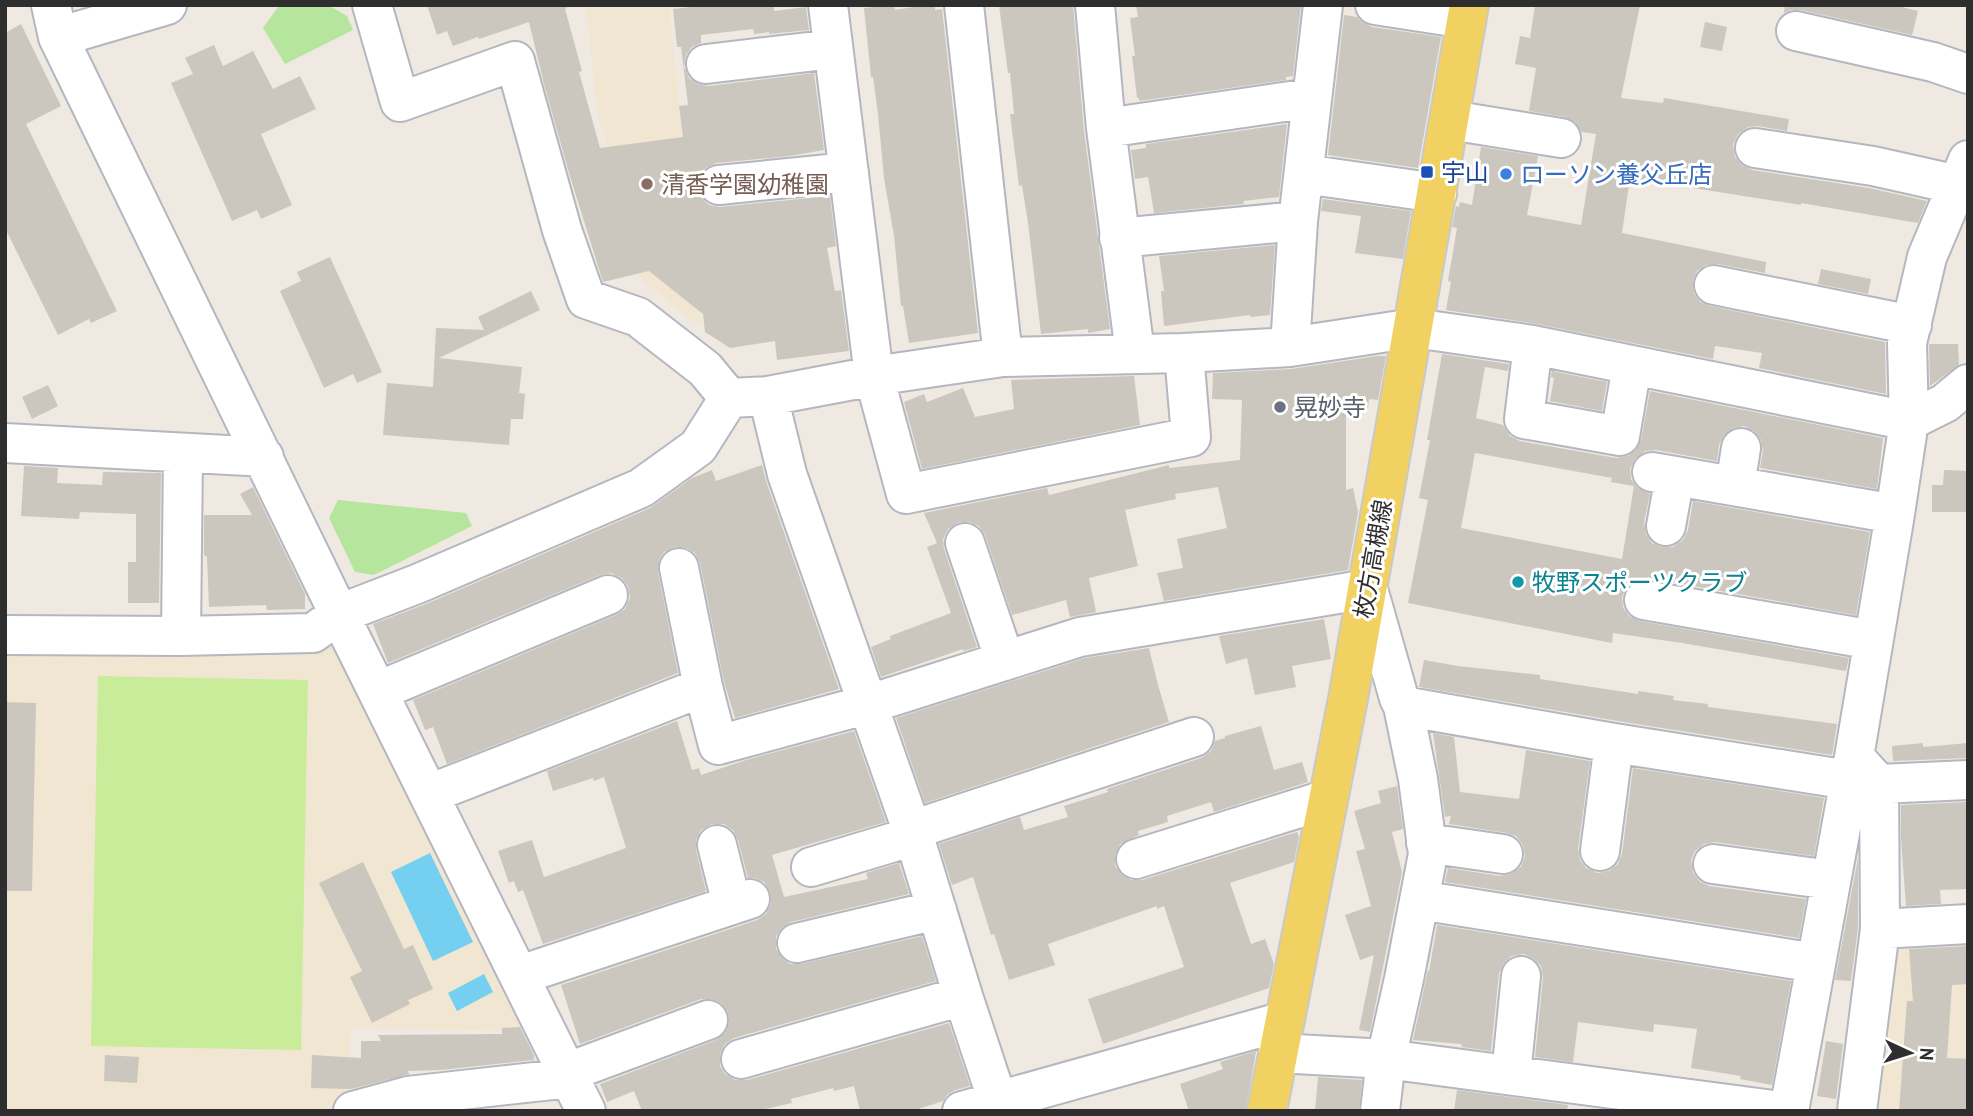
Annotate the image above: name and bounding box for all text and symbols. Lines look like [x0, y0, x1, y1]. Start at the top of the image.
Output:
place label: 宇山 [1441, 157, 1489, 188]
place label: ローソン養父丘店 [1520, 159, 1712, 190]
marker: 宇山 [1419, 164, 1435, 180]
marker: ローソン養父丘店 [1498, 166, 1514, 182]
place label: 清香学園幼稚園 [661, 169, 829, 200]
marker: 清香学園幼稚園 [639, 176, 655, 192]
place label: 晃妙寺 [1294, 392, 1366, 423]
marker: 晃妙寺 [1272, 399, 1288, 415]
street label: 枚方高槻線 [1347, 497, 1399, 621]
place label: 牧野スポーツクラブ [1532, 567, 1748, 598]
marker: 牧野スポーツクラブ [1510, 574, 1526, 590]
north arrow [1875, 1018, 1945, 1088]
text: N [1915, 1047, 1939, 1061]

